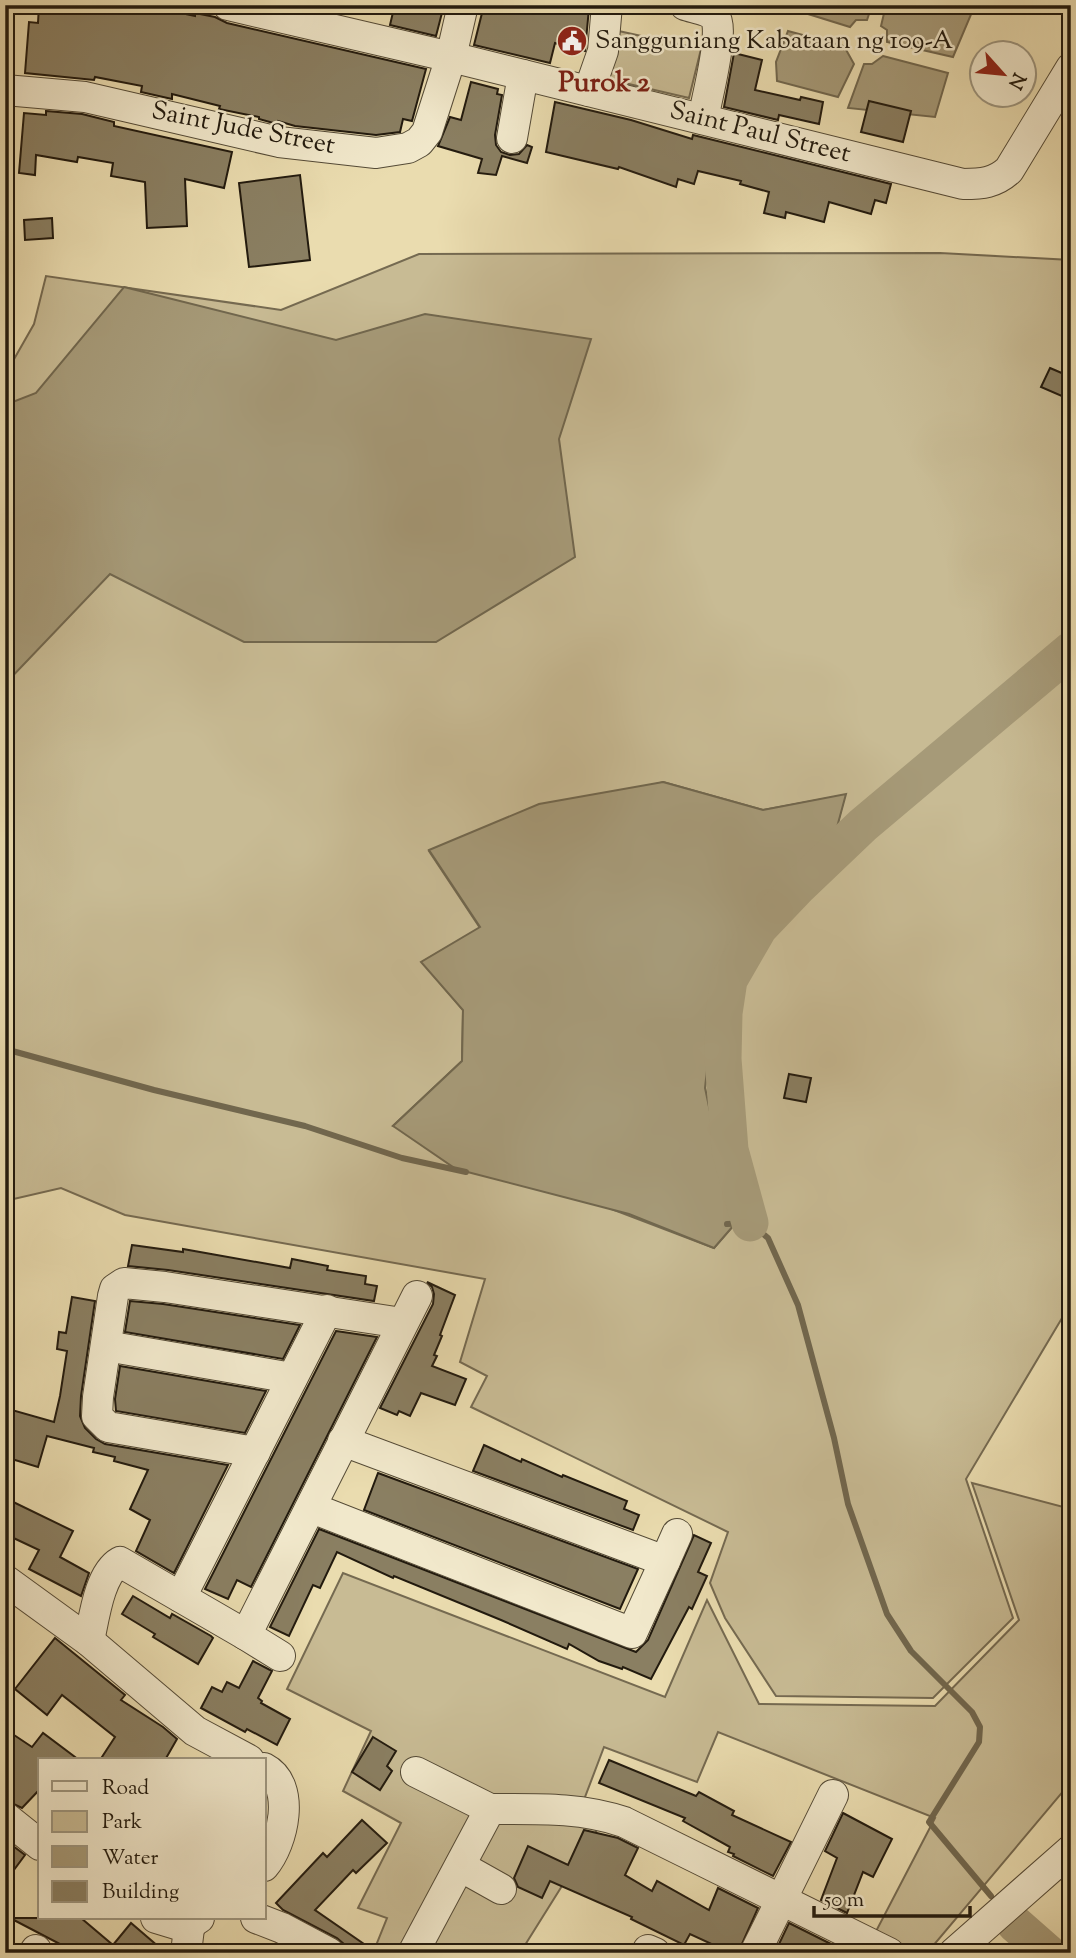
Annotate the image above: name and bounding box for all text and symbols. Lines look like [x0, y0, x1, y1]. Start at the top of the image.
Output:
place label: Sangguniang Kabataan ng 109-A [595, 23, 953, 60]
public building icon: Sangguniang Kabataan ng 109-A [555, 24, 589, 58]
north arrow [968, 38, 1038, 108]
district label: Purok 2 [558, 64, 651, 104]
text: N [1000, 68, 1031, 93]
street label: Saint Jude Street [148, 93, 338, 165]
street label: Saint Paul Street [666, 93, 854, 173]
legend [38, 1758, 266, 1920]
text: Road [102, 1774, 149, 1804]
text: Park [102, 1808, 143, 1838]
text: Water [102, 1844, 159, 1874]
scale bar [814, 1874, 969, 1918]
text: Building [102, 1878, 179, 1908]
text: 50 m [823, 1886, 864, 1916]

